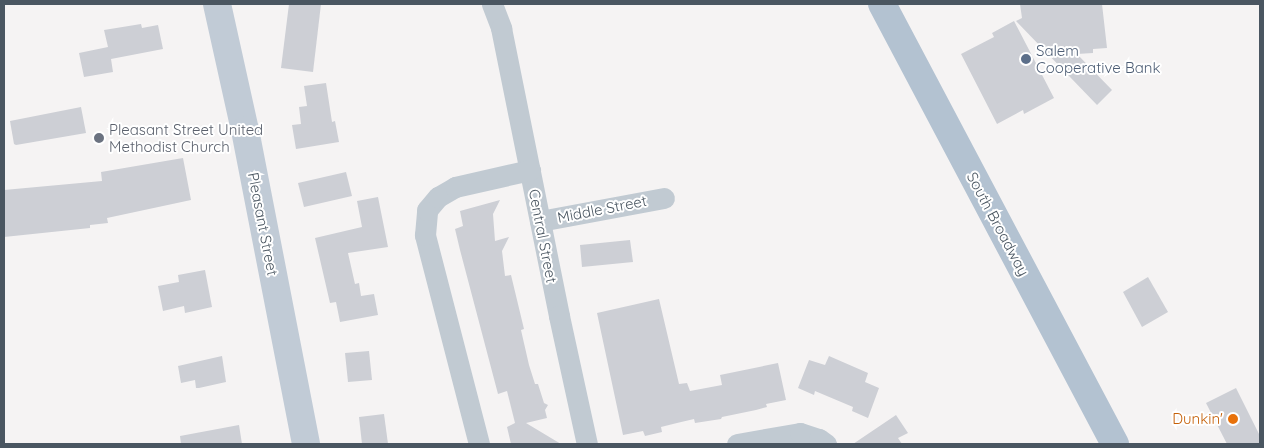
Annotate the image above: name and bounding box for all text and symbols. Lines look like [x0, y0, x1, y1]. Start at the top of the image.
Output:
place label: Salem Cooperative Bank [1036, 41, 1160, 76]
marker: Salem Cooperative Bank [1020, 53, 1032, 65]
place label: Pleasant Street United Methodist Church [109, 120, 263, 155]
marker: Pleasant Street United Methodist Church [93, 132, 105, 144]
street label: South Broadway [963, 169, 1033, 279]
street label: Pleasant Street [244, 171, 282, 277]
street label: Central Street [525, 188, 561, 284]
street label: Middle Street [556, 192, 648, 226]
place label: Dunkin' [1172, 410, 1223, 428]
marker: Dunkin' [1227, 413, 1239, 425]

